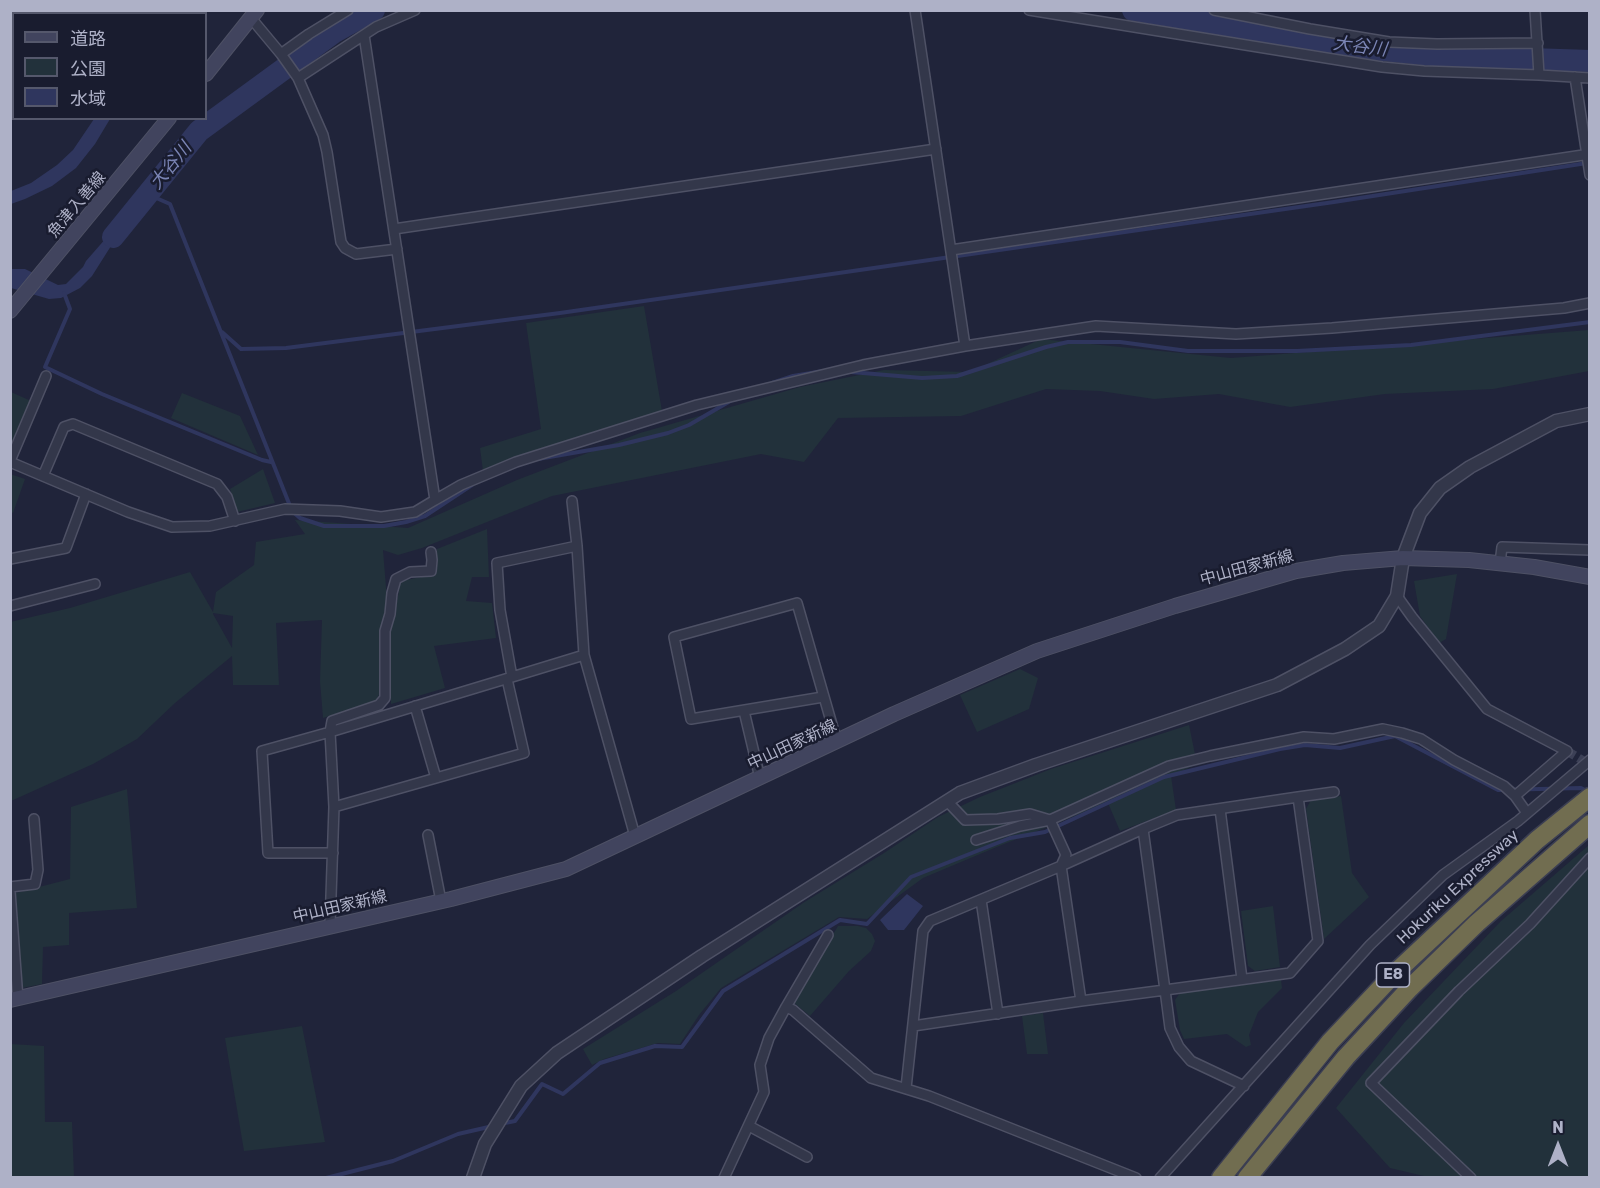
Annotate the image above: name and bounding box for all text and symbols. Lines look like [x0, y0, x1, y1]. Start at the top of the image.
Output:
legend [12, 12, 207, 120]
text: 道路 [70, 28, 106, 50]
water label: 大谷川 [1332, 33, 1388, 61]
text: 公園 [70, 58, 106, 80]
text: 水域 [70, 88, 106, 110]
water label: 大谷川 [146, 138, 196, 194]
street label: 魚津入善線 [44, 168, 110, 242]
street label: 中山田家新線 [1198, 546, 1296, 590]
street label: 中山田家新線 [744, 716, 840, 774]
street label: Hokuriku Expressway [1393, 826, 1523, 948]
street label: 中山田家新線 [291, 887, 389, 927]
road number: E8 [1376, 963, 1410, 987]
north arrow [1528, 1116, 1588, 1176]
text: N [1552, 1118, 1564, 1137]

